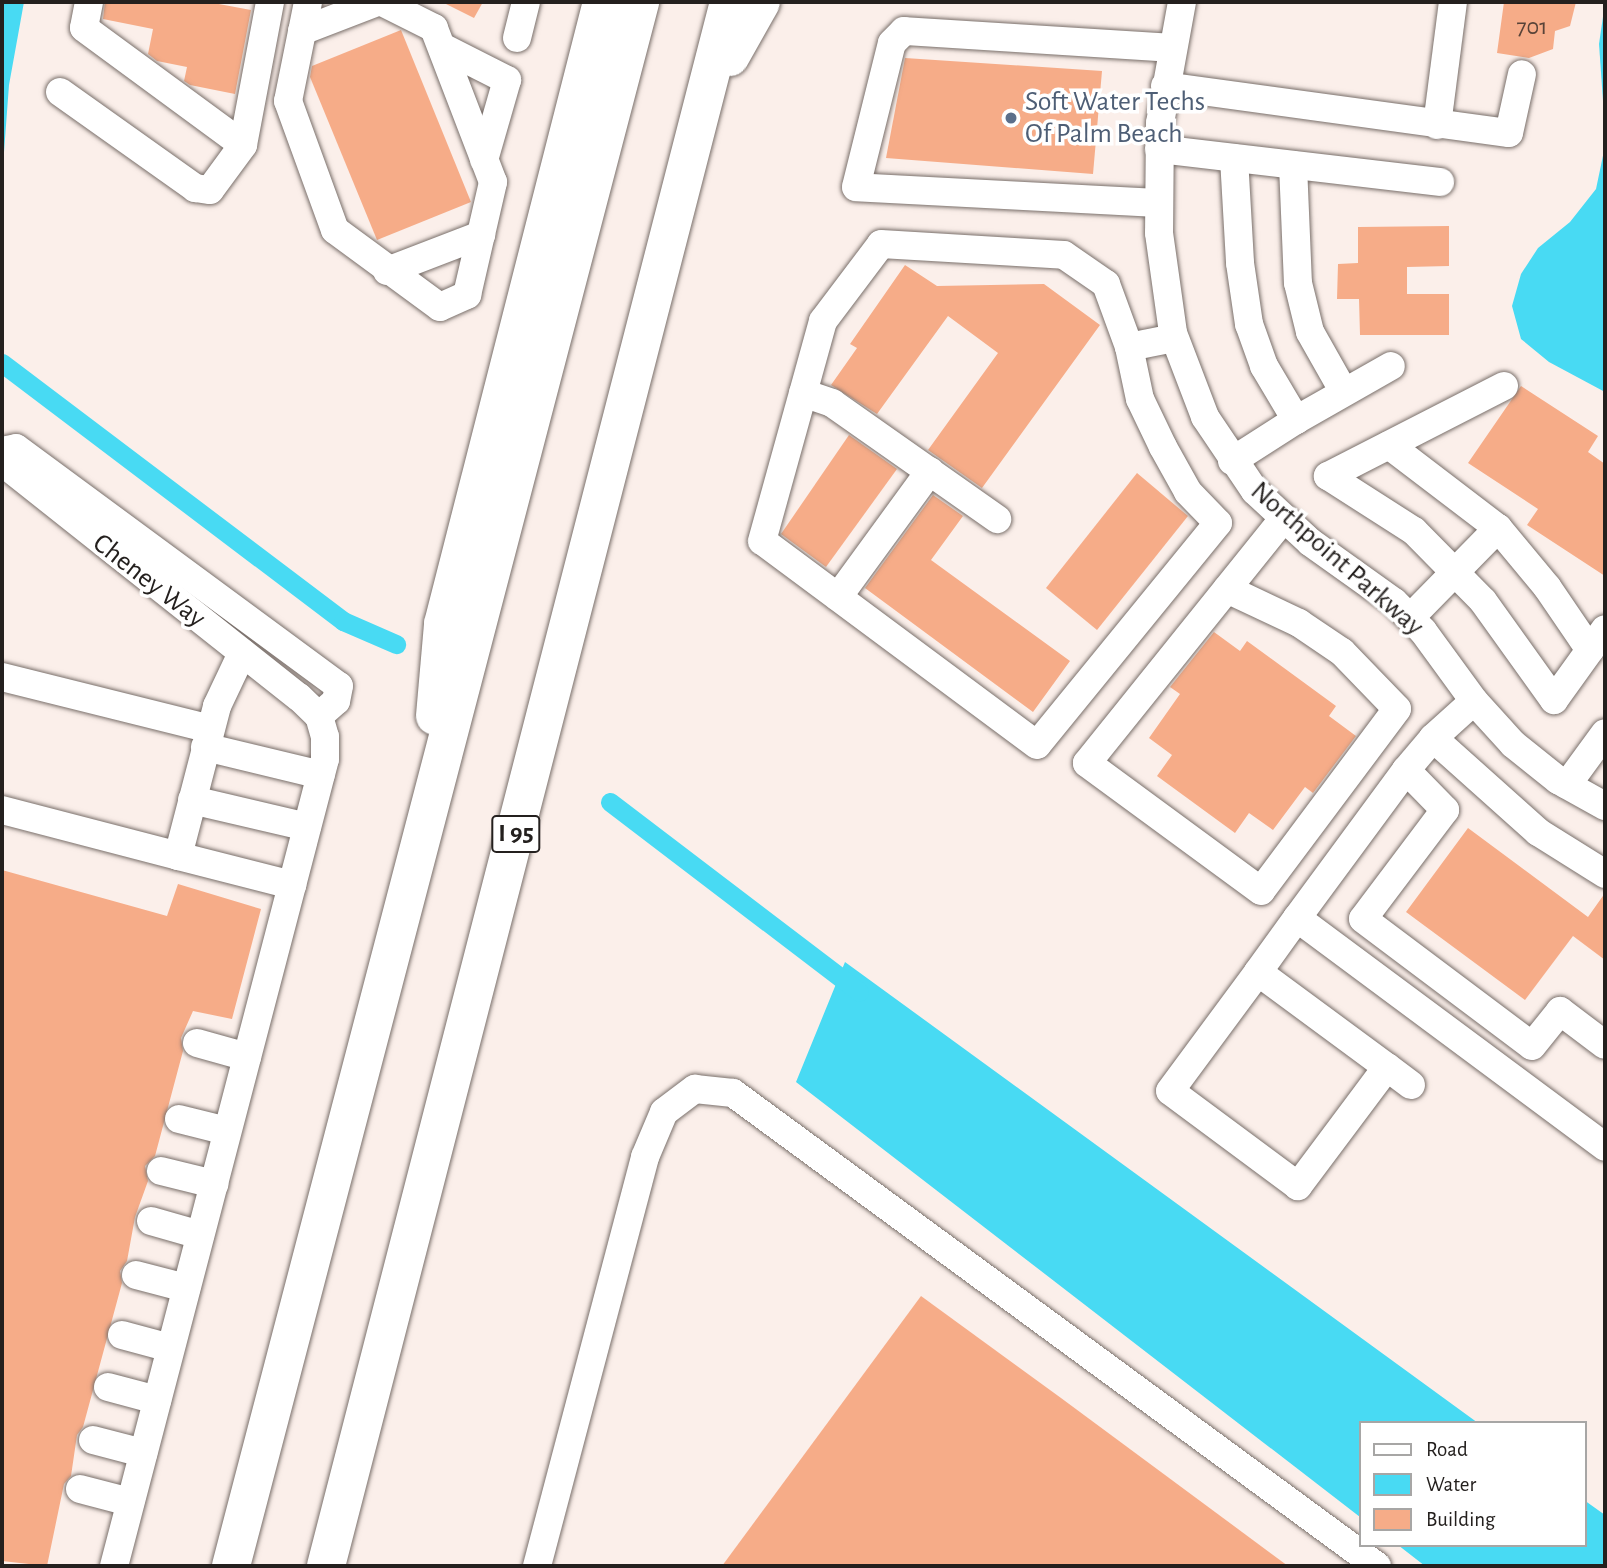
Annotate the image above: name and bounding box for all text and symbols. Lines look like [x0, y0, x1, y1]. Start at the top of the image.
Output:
house number: 701 [1517, 14, 1547, 42]
place label: Soft Water Techs Of Palm Beach [1025, 85, 1205, 151]
marker: Soft Water Techs Of Palm Beach [1003, 110, 1019, 126]
street label: Northpoint Parkway [1243, 475, 1431, 643]
street label: Cheney Way [86, 527, 212, 635]
road number: I 95 [490, 812, 542, 856]
legend [1358, 1421, 1586, 1547]
text: Road [1426, 1439, 1468, 1460]
text: Water [1426, 1474, 1476, 1495]
text: Building [1426, 1509, 1495, 1530]

